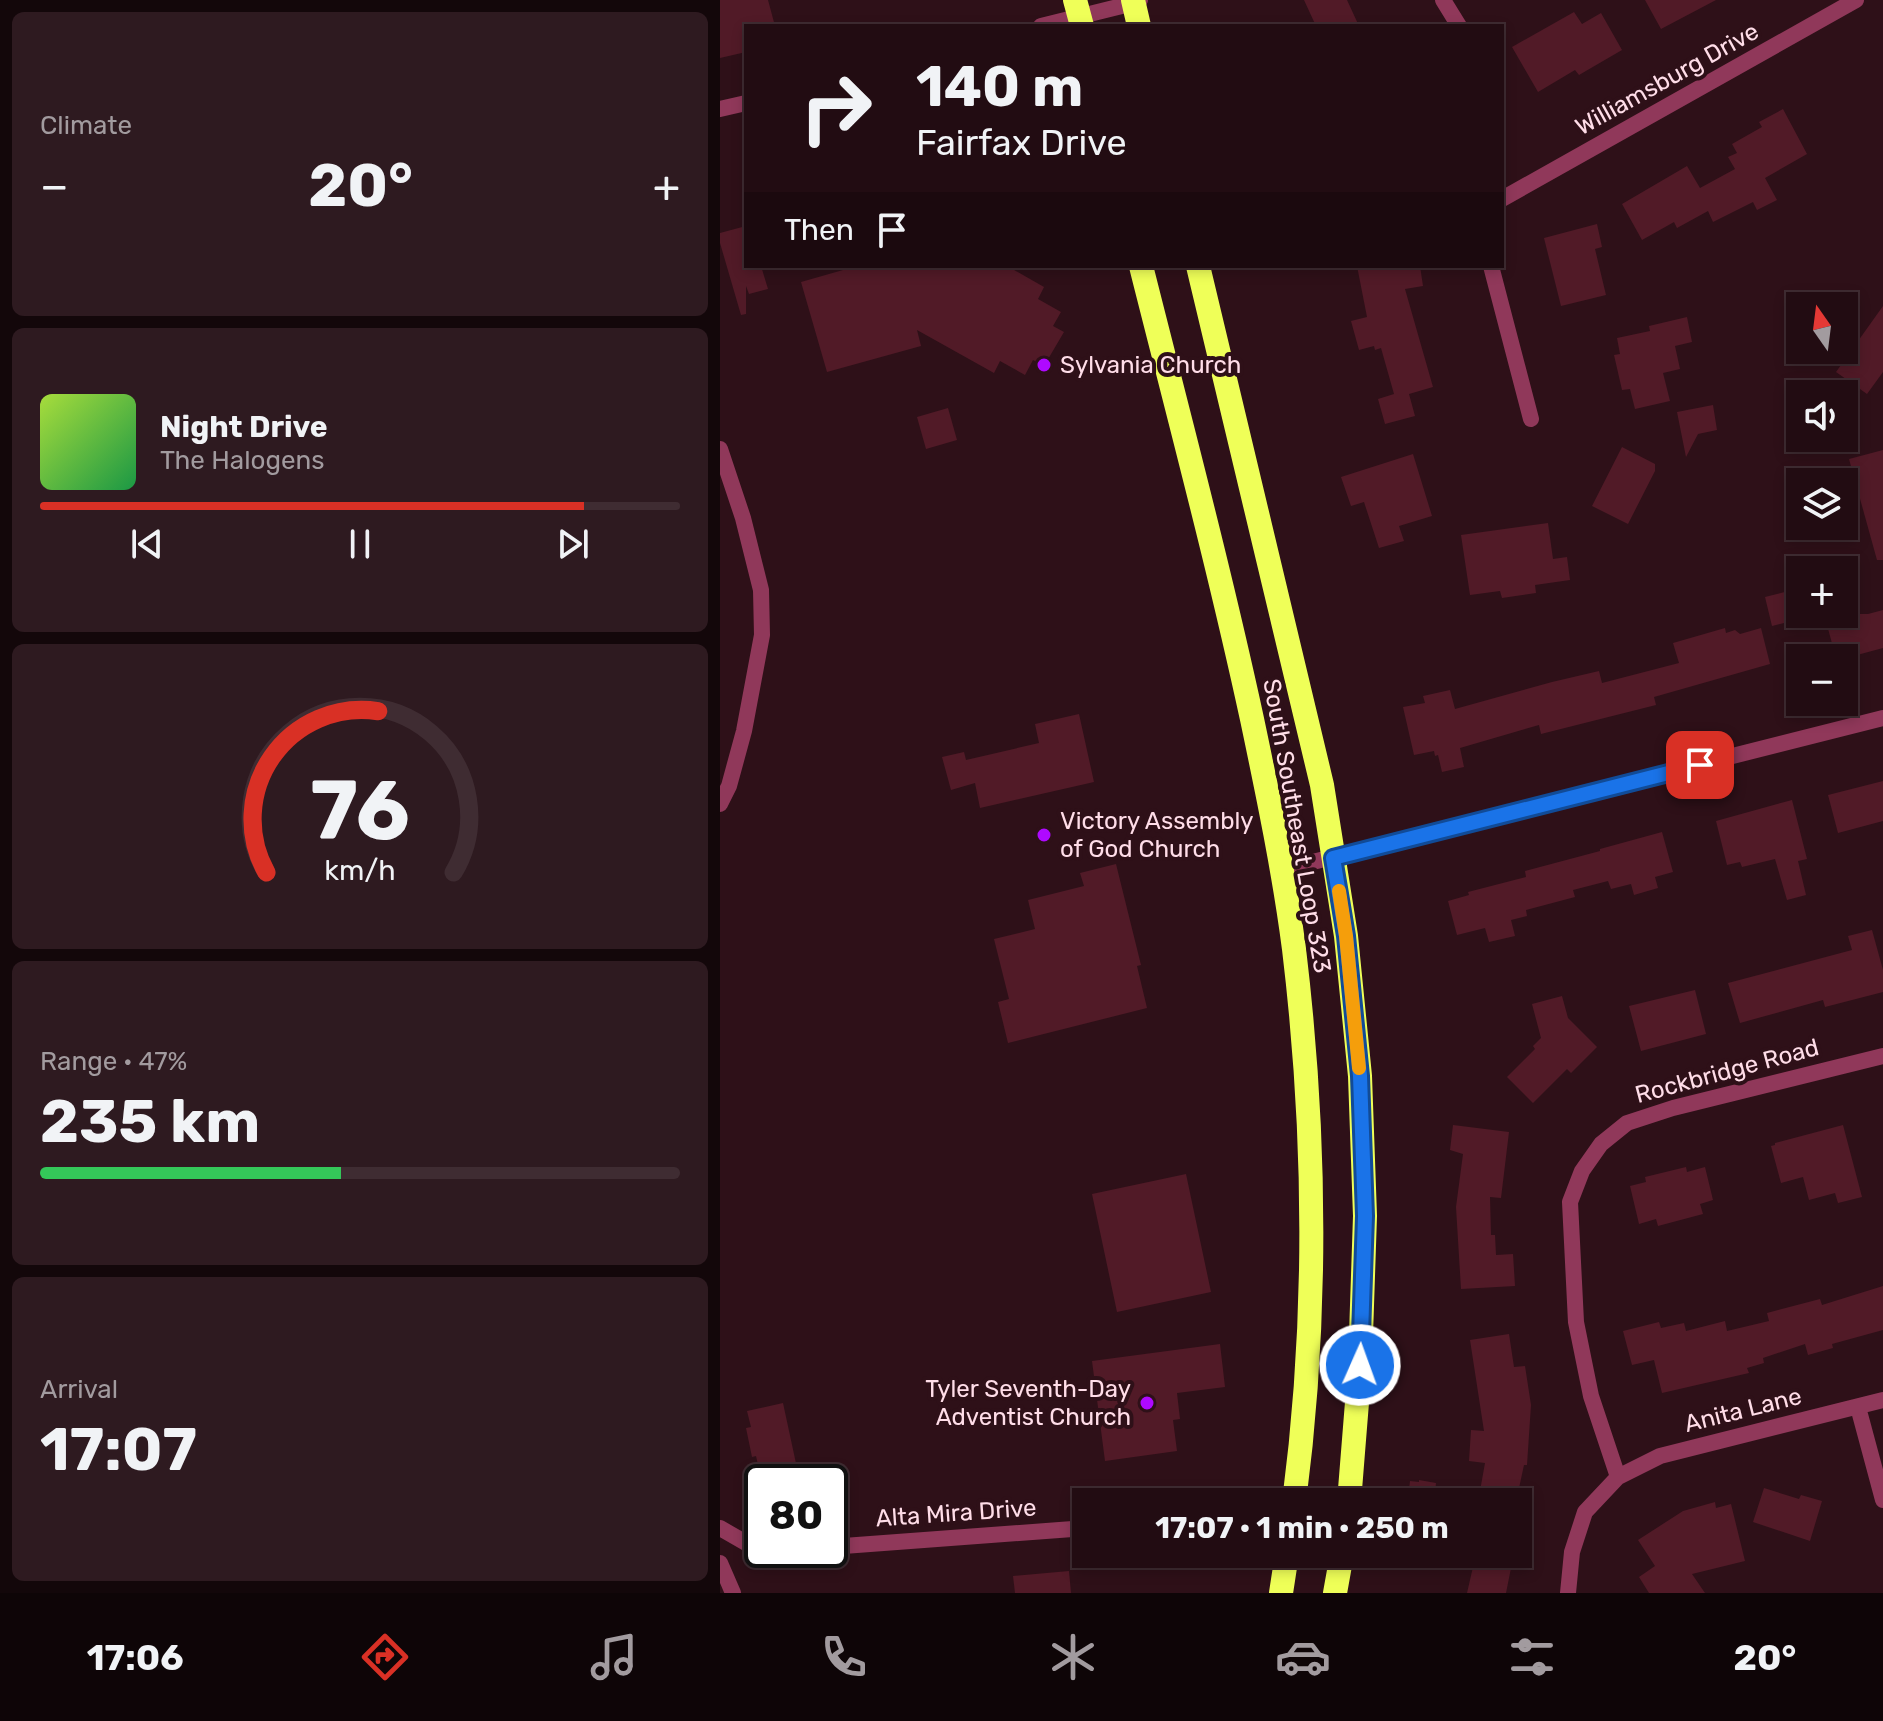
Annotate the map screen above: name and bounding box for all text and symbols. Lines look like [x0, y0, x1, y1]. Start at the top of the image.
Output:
street label: Williamsburg Drive [1571, 17, 1763, 141]
text: 140 m [916, 54, 1083, 120]
icon: right [784, 56, 888, 160]
text: Climate [40, 110, 132, 141]
text: Fairfax Drive [916, 121, 1127, 164]
text: 20° [308, 150, 413, 221]
text: − [40, 160, 69, 212]
text: + [653, 160, 680, 212]
icon: arrive [870, 208, 914, 252]
text: Then [784, 212, 854, 248]
north arrow [1786, 292, 1858, 364]
map controls [1786, 292, 1858, 716]
place label: Sylvania Church [1060, 351, 1241, 379]
marker: Sylvania Church [1035, 356, 1053, 374]
button: sound [1786, 380, 1858, 452]
text: Night Drive [160, 409, 328, 445]
text: The Halogens [160, 445, 325, 476]
button: layers [1786, 468, 1858, 540]
icon: previous [125, 522, 169, 566]
icon: pause [338, 522, 382, 566]
icon: next [551, 522, 595, 566]
button: + [1786, 556, 1858, 628]
button: − [1786, 644, 1858, 716]
street label: South Southeast Loop 323 [1257, 677, 1337, 975]
pin [1666, 731, 1734, 799]
icon: arrive [1678, 743, 1722, 787]
text: 76 [310, 760, 410, 859]
place label: Victory Assembly of God Church [1060, 807, 1254, 863]
marker: Victory Assembly of God Church [1035, 826, 1053, 844]
text: km/h [324, 853, 396, 887]
street label: Rockbridge Road [1632, 1033, 1822, 1109]
text: Range · 47% [40, 1046, 187, 1077]
text: 235 km [40, 1086, 260, 1157]
position arrow [1318, 1323, 1402, 1407]
text: Arrival [40, 1374, 118, 1405]
place label: Tyler Seventh-Day Adventist Church [925, 1375, 1131, 1431]
street label: Anita Lane [1682, 1382, 1804, 1438]
marker: Tyler Seventh-Day Adventist Church [1138, 1394, 1156, 1412]
text: 17:07 [40, 1414, 197, 1485]
speed limit sign: 80 [744, 1464, 848, 1568]
street label: Alta Mira Drive [875, 1493, 1037, 1533]
text: 17:07 · 1 min · 250 m [1155, 1510, 1449, 1546]
icon: directions [357, 1629, 413, 1685]
icon: music [586, 1629, 642, 1685]
icon: phone [816, 1629, 872, 1685]
icon: climate [1045, 1629, 1101, 1685]
icon: car [1275, 1629, 1331, 1685]
icon: filters [1504, 1629, 1560, 1685]
text: 17:06 [87, 1636, 184, 1679]
text: 20° [1734, 1636, 1796, 1679]

